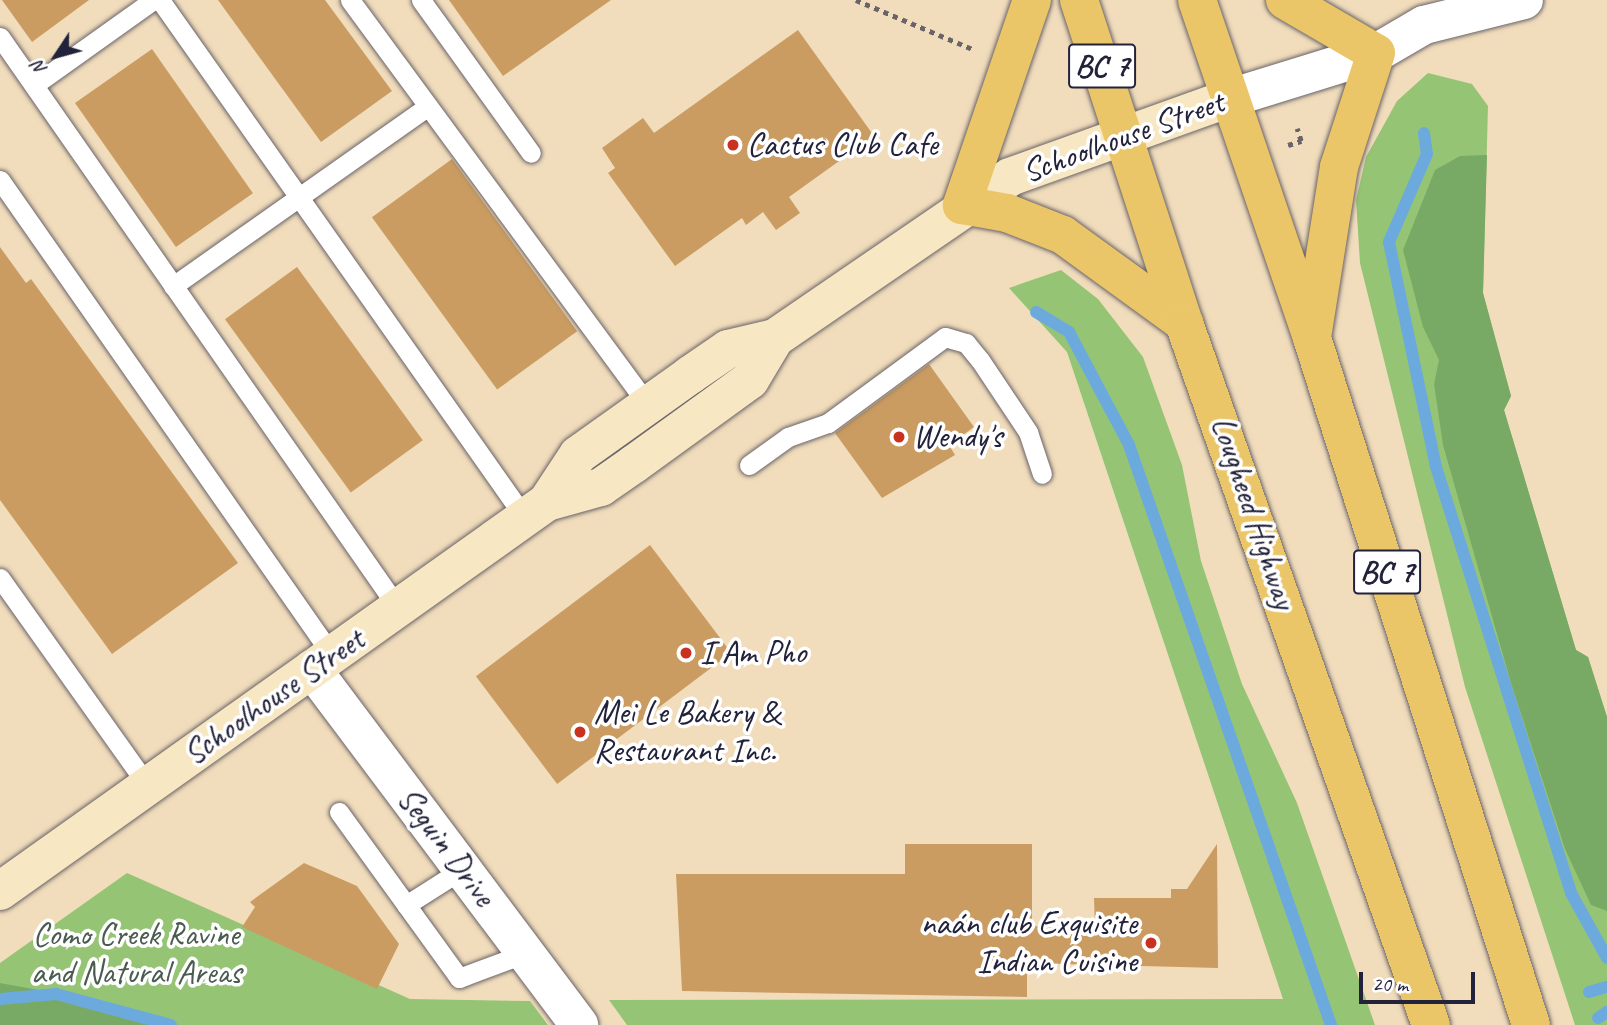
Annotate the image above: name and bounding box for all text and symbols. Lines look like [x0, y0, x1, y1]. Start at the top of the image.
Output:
north arrow [21, 21, 91, 91]
road number: BC 7 [1067, 38, 1137, 94]
text: N [26, 57, 52, 80]
street label: Schoolhouse Street [1017, 82, 1229, 192]
place label: Cactus Club Cafe [747, 125, 937, 165]
marker: Cactus Club Cafe [725, 137, 741, 153]
street label: Lougheed Highway [1202, 412, 1304, 614]
place label: Wendy's [913, 417, 1002, 457]
marker: Wendy's [891, 429, 907, 445]
road number: BC 7 [1352, 544, 1422, 600]
street label: Schoolhouse Street [176, 620, 372, 774]
place label: I Am Pho [700, 633, 807, 673]
marker: I Am Pho [678, 645, 694, 661]
place label: Mei Le Bakery & Restaurant Inc. [594, 693, 779, 771]
marker: Mei Le Bakery & Restaurant Inc. [572, 724, 588, 740]
street label: Seguin Drive [389, 780, 503, 914]
place label: naán club Exquisite Indian Cuisine [920, 904, 1137, 982]
park label: Como Creek Ravine and Natural Areas [31, 915, 241, 993]
marker: naán club Exquisite Indian Cuisine [1143, 935, 1159, 951]
scale bar [1362, 958, 1478, 1002]
text: 20 m [1372, 971, 1408, 997]

